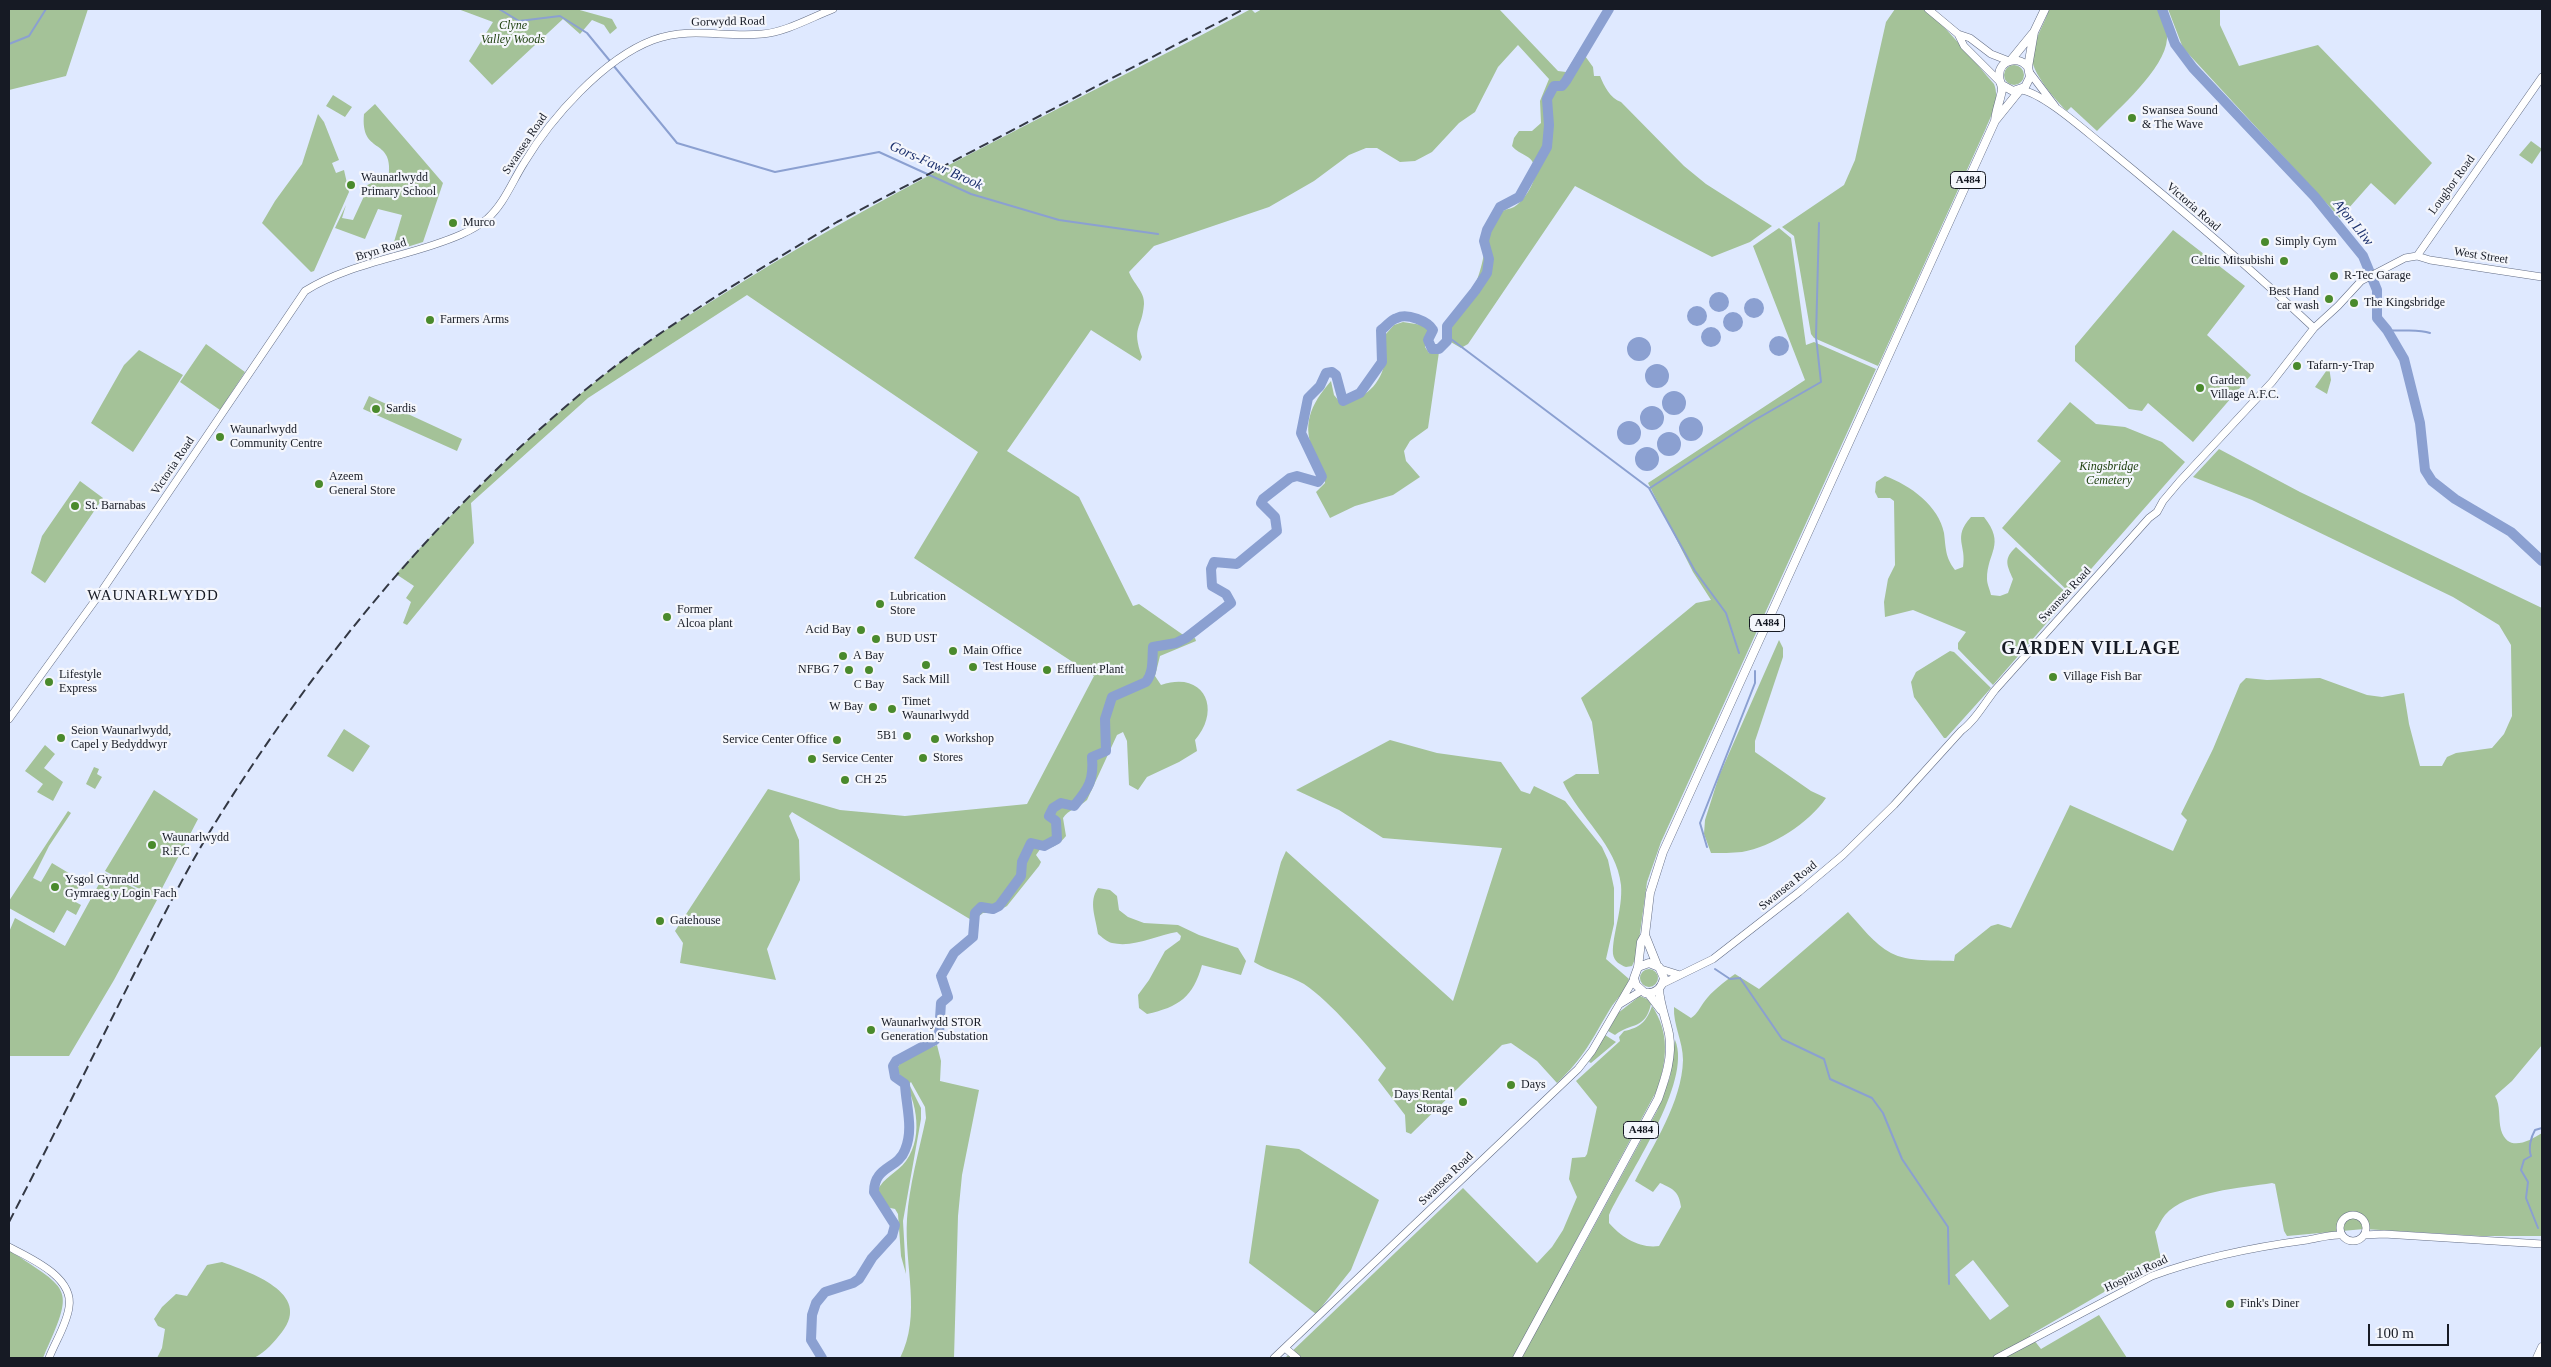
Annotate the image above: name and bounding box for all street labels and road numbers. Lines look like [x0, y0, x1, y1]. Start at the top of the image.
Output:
street label: Gorwydd Road [691, 14, 765, 30]
street label: Swansea Road [499, 111, 551, 177]
street label: Loughor Road [2426, 153, 2478, 217]
road number: A484 [1950, 172, 1986, 188]
street label: Victoria Road [2163, 180, 2223, 234]
street label: Bryn Road [354, 235, 408, 265]
street label: West Street [2453, 245, 2509, 267]
street label: Victoria Road [148, 434, 198, 498]
street label: Swansea Road [2036, 564, 2094, 626]
road number: A484 [1750, 614, 1784, 632]
street label: Swansea Road [1756, 858, 1820, 914]
road number: A484 [1624, 1122, 1658, 1138]
street label: Swansea Road [1416, 1149, 1476, 1209]
street label: Hospital Road [2102, 1252, 2170, 1296]

